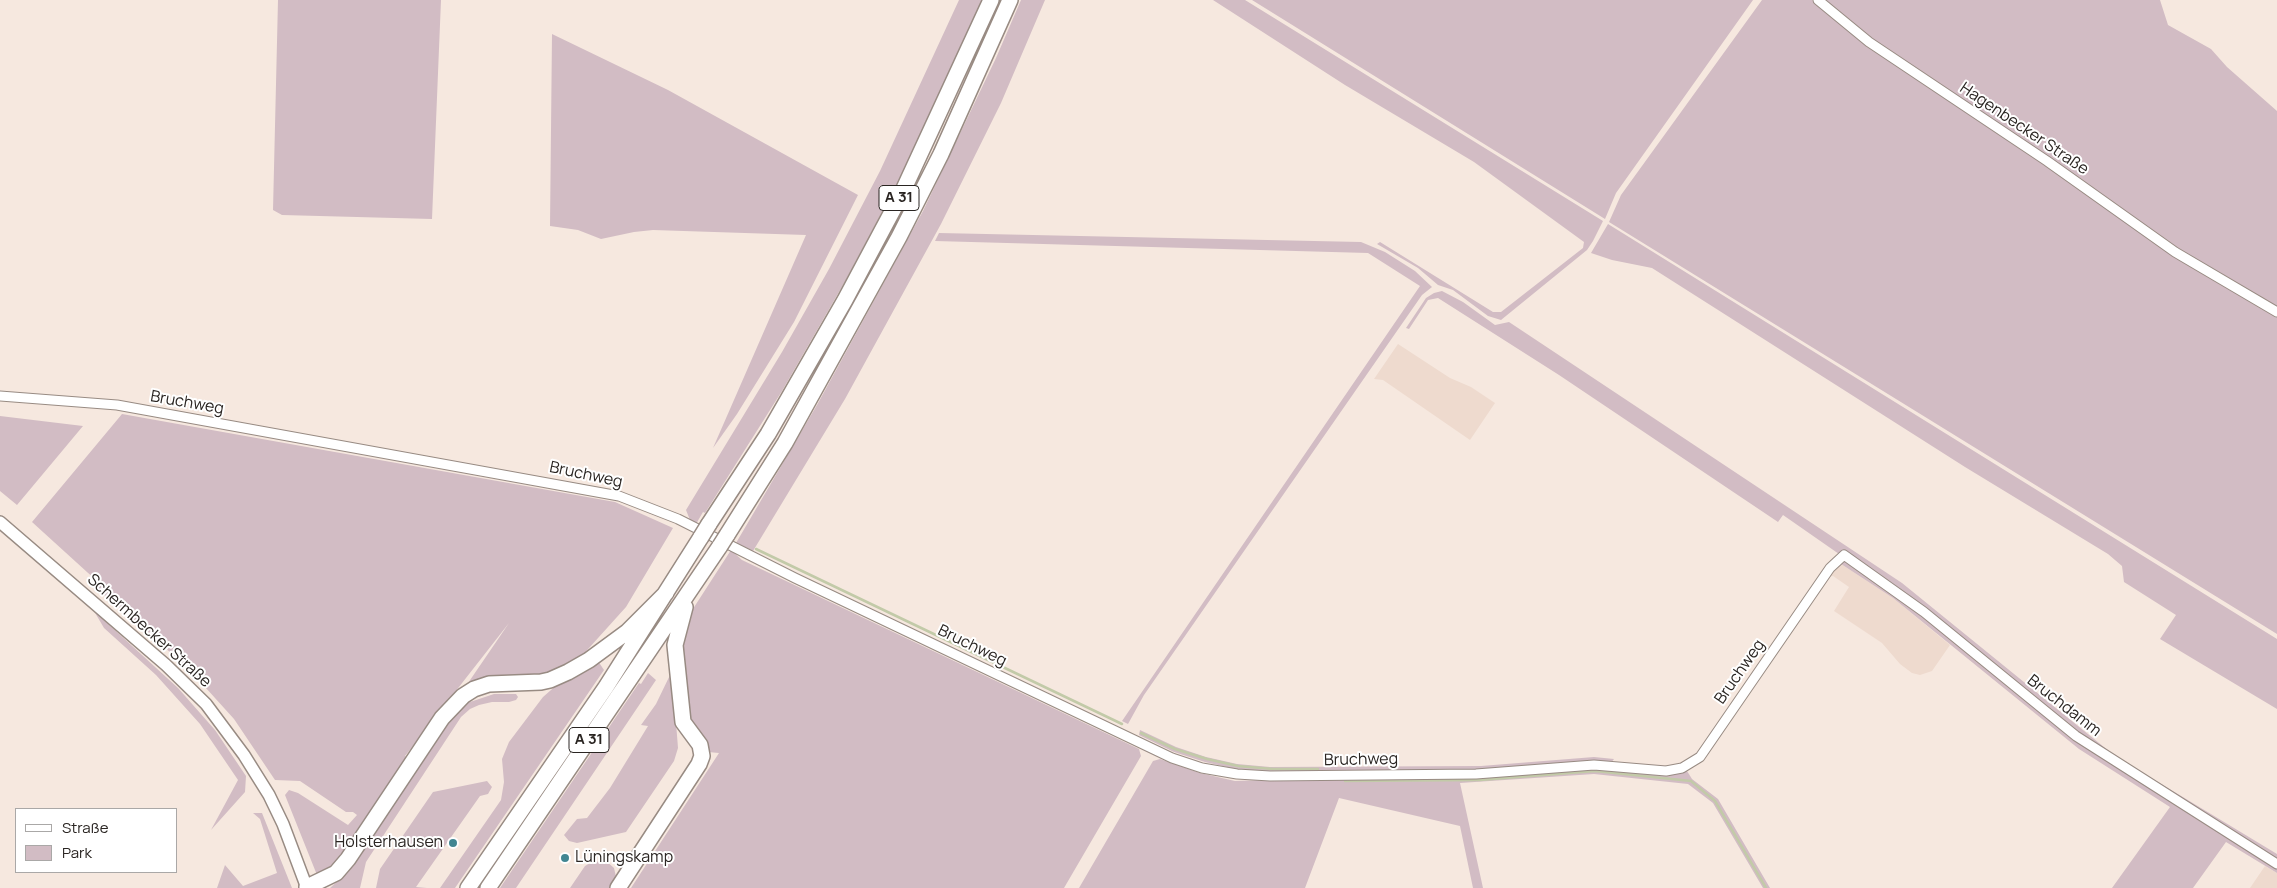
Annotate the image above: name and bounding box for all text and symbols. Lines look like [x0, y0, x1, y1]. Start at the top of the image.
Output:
street label: Hagenbecker Straße [1956, 79, 2092, 179]
road number: A 31 [879, 186, 919, 210]
street label: Bruchweg [149, 387, 225, 419]
street label: Bruchweg [548, 458, 624, 492]
street label: Schermbecker Straße [83, 570, 215, 692]
street label: Bruchweg [934, 621, 1010, 671]
street label: Bruchweg [1711, 636, 1769, 708]
street label: Bruchdamm [2023, 671, 2105, 741]
road number: A 31 [569, 728, 609, 752]
street label: Bruchweg [1324, 750, 1398, 770]
legend [15, 808, 178, 873]
text: Straße [62, 817, 108, 838]
place label: Holsterhausen [334, 833, 443, 853]
marker: Holsterhausen [447, 837, 459, 849]
text: Park [62, 842, 92, 863]
place label: Lüningskamp [575, 848, 673, 868]
marker: Lüningskamp [559, 852, 571, 864]

